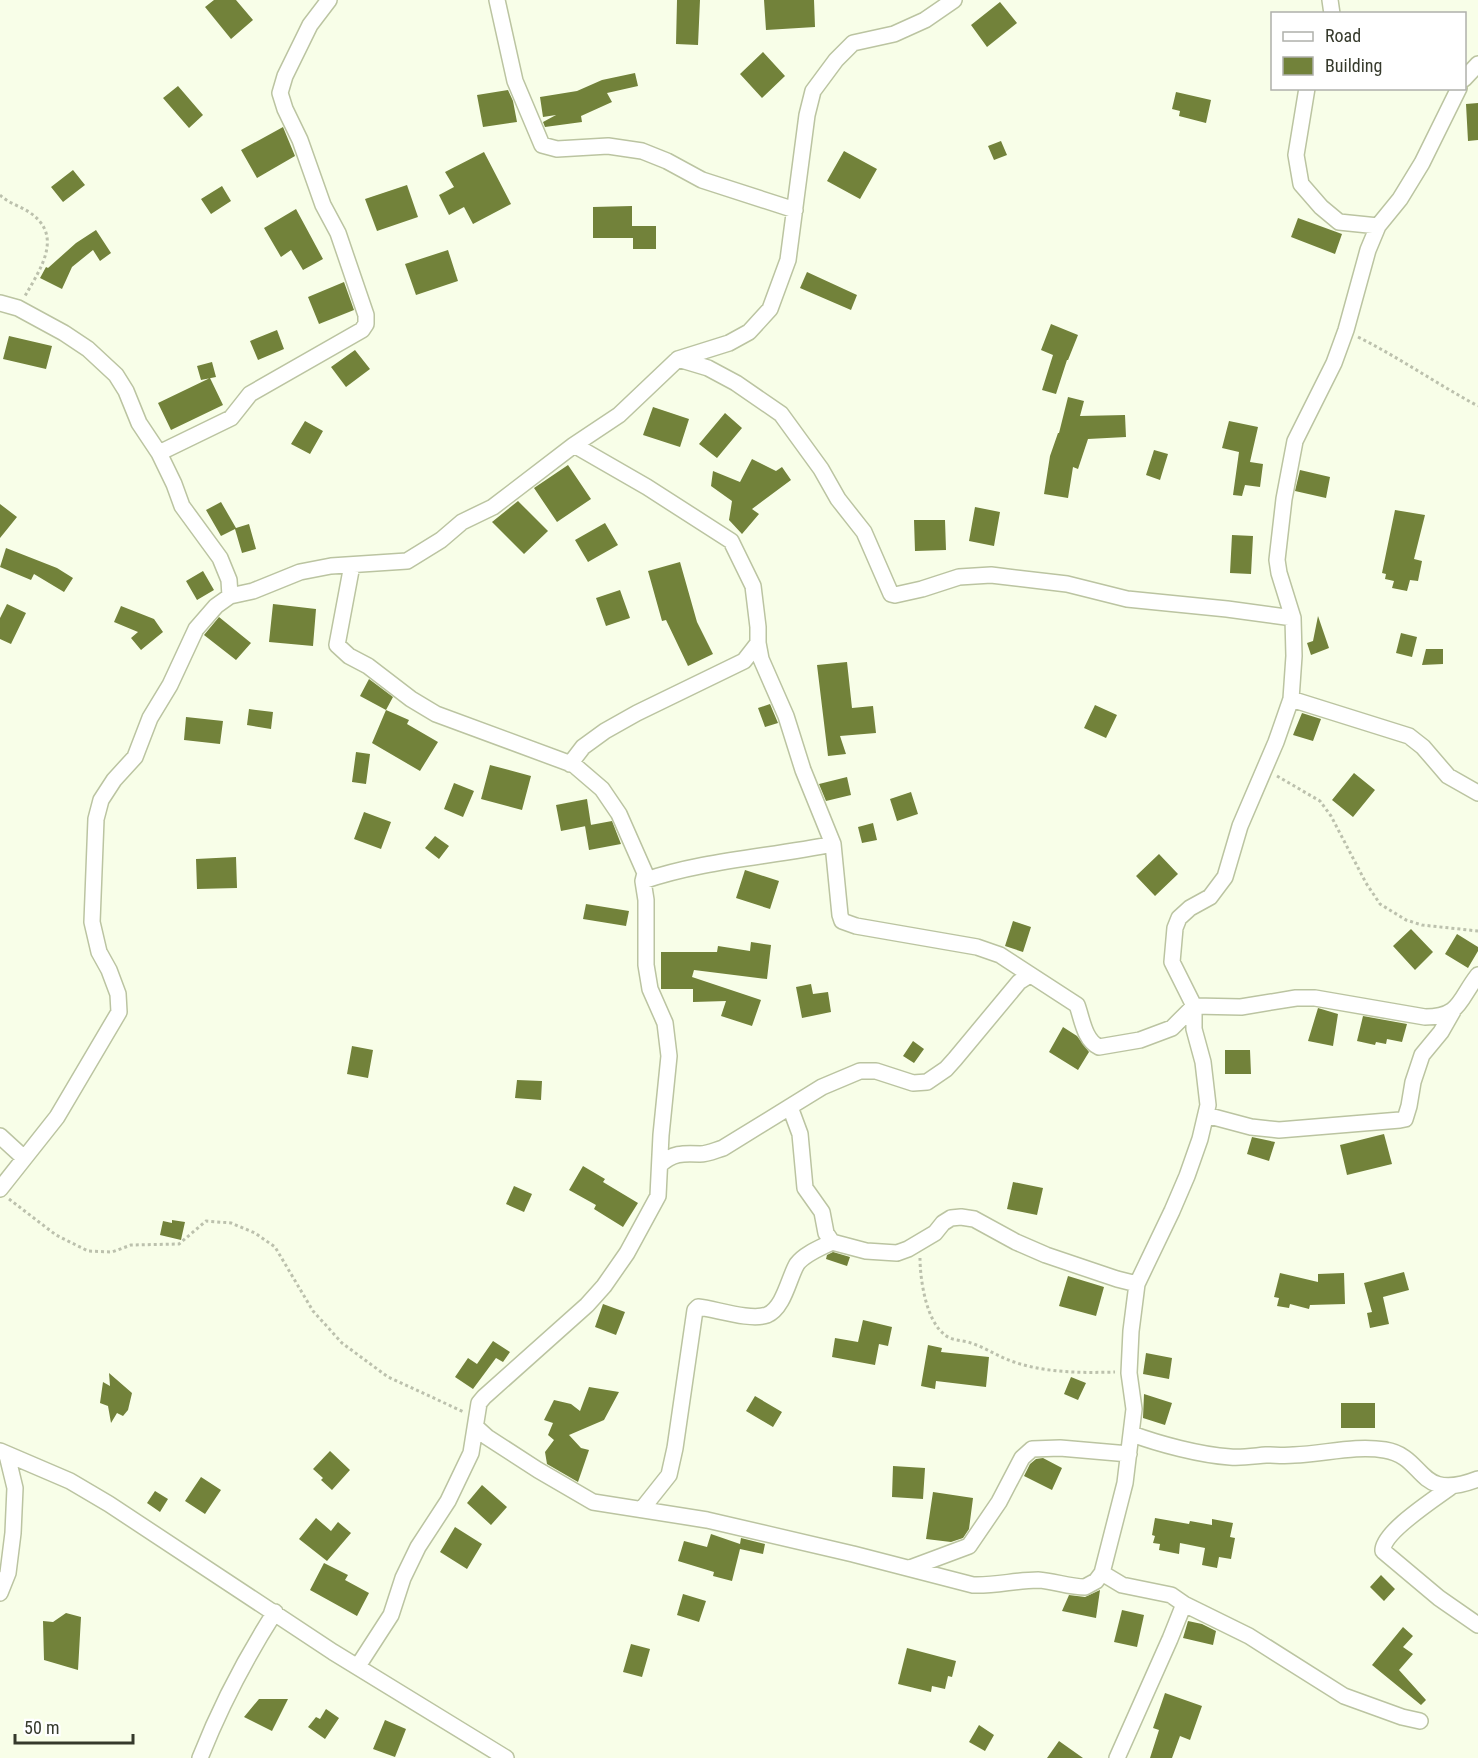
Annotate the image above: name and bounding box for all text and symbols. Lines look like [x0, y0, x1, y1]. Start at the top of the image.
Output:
legend [1271, 12, 1466, 90]
text: Road [1325, 25, 1361, 46]
text: Building [1325, 55, 1382, 76]
scale bar [15, 1707, 134, 1745]
text: 50 m [24, 1717, 59, 1738]

